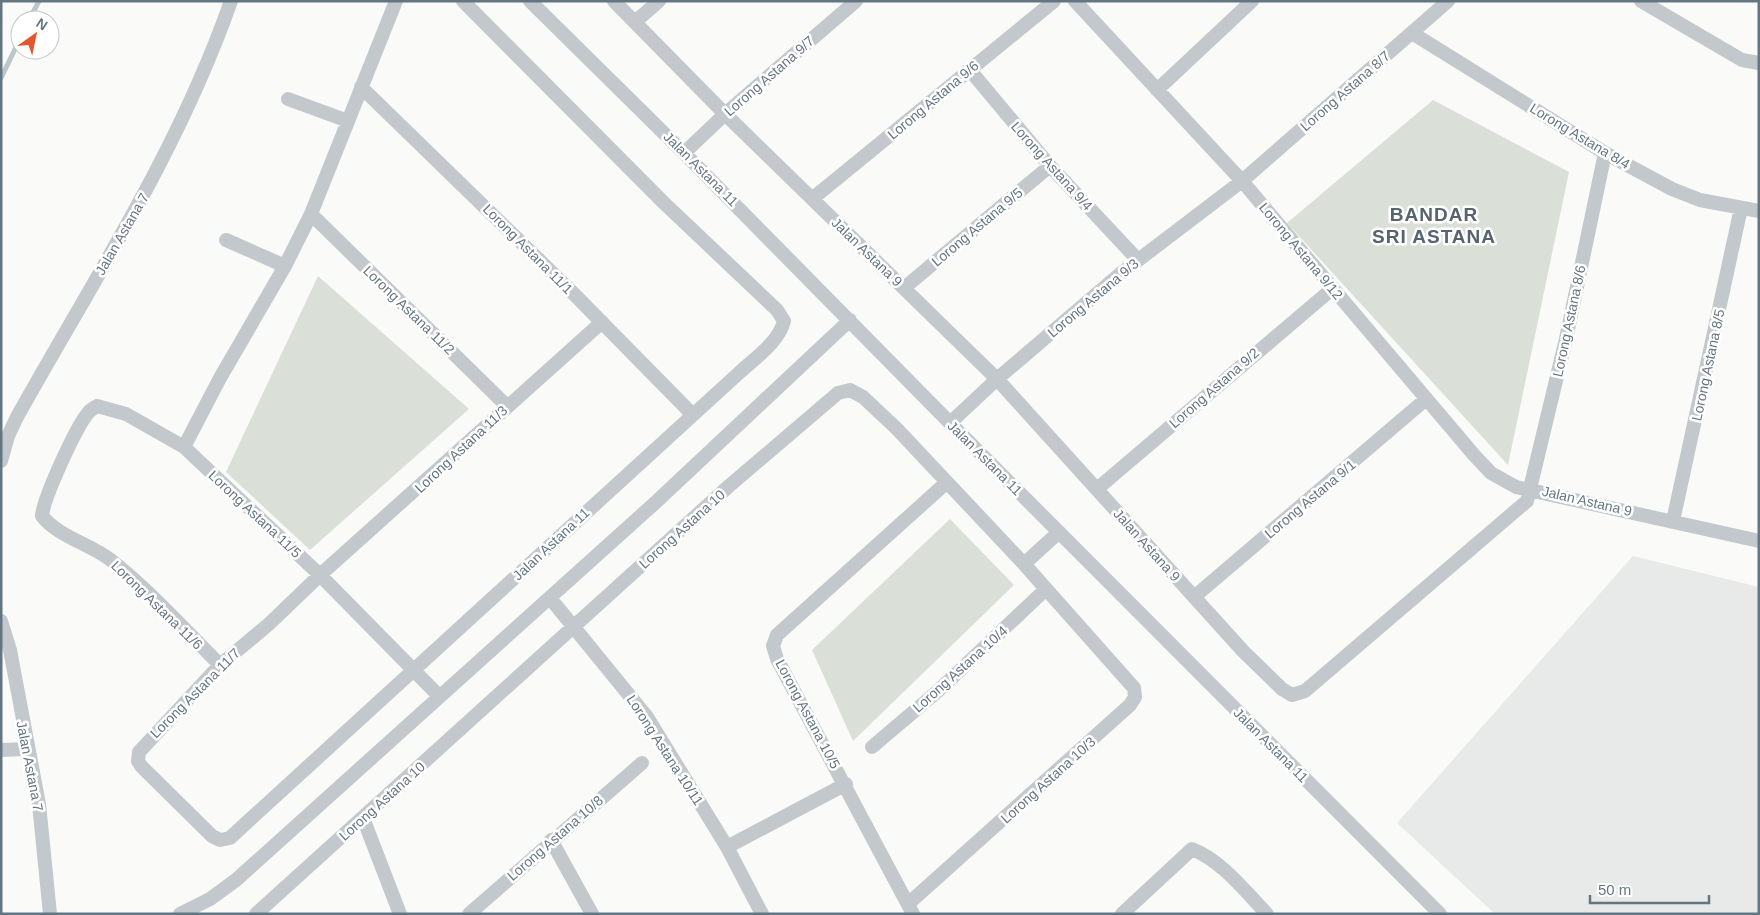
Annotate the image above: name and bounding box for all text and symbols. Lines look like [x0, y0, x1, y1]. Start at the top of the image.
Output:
north arrow [10, 10, 60, 60]
text: N [33, 15, 51, 34]
street label: Lorong Astana 9/7 [721, 33, 817, 119]
street label: Lorong Astana 8/7 [1297, 48, 1393, 134]
street label: Lorong Astana 9/6 [884, 57, 982, 143]
street label: Lorong Astana 8/4 [1527, 100, 1633, 172]
street label: Lorong Astana 9/4 [1008, 118, 1096, 214]
street label: Jalan Astana 11 [660, 128, 742, 210]
street label: Lorong Astana 9/5 [928, 184, 1026, 270]
street label: Jalan Astana 7 [92, 190, 152, 278]
street label: Lorong Astana 9/12 [1256, 199, 1346, 303]
street label: Lorong Astana 11/1 [480, 201, 576, 297]
district label: BANDAR SRI ASTANA [1372, 204, 1496, 247]
street label: Jalan Astana 9 [828, 214, 906, 290]
street label: Lorong Astana 9/3 [1044, 255, 1142, 341]
street label: Lorong Astana 11/2 [360, 262, 458, 358]
street label: Lorong Astana 8/6 [1549, 264, 1589, 378]
street label: Lorong Astana 8/5 [1688, 308, 1728, 422]
street label: Lorong Astana 9/2 [1166, 345, 1262, 431]
street label: Lorong Astana 11/3 [412, 402, 511, 496]
street label: Jalan Astana 11 [944, 417, 1026, 499]
street label: Lorong Astana 9/1 [1261, 456, 1359, 542]
street label: Lorong Astana 11/5 [206, 467, 305, 561]
street label: Jalan Astana 9 [1540, 483, 1634, 519]
street label: Lorong Astana 10 [636, 486, 728, 572]
street label: Jalan Astana 11 [509, 504, 593, 583]
street label: Jalan Astana 9 [1110, 506, 1184, 585]
street label: Lorong Astana 11/6 [108, 557, 206, 653]
street label: Lorong Astana 10/4 [910, 622, 1011, 716]
street label: Lorong Astana 11/7 [147, 645, 243, 741]
street label: Lorong Astana 10/5 [772, 657, 844, 772]
street label: Lorong Astana 10/11 [623, 692, 707, 808]
street label: Jalan Astana 11 [1230, 704, 1312, 786]
street label: Jalan Astana 7 [13, 719, 47, 813]
street label: Lorong Astana 10/3 [998, 733, 1099, 827]
street label: Lorong Astana 10 [336, 758, 428, 844]
street label: Lorong Astana 10/8 [504, 792, 606, 884]
scale bar [1590, 872, 1709, 904]
text: 50 m [1598, 881, 1631, 898]

